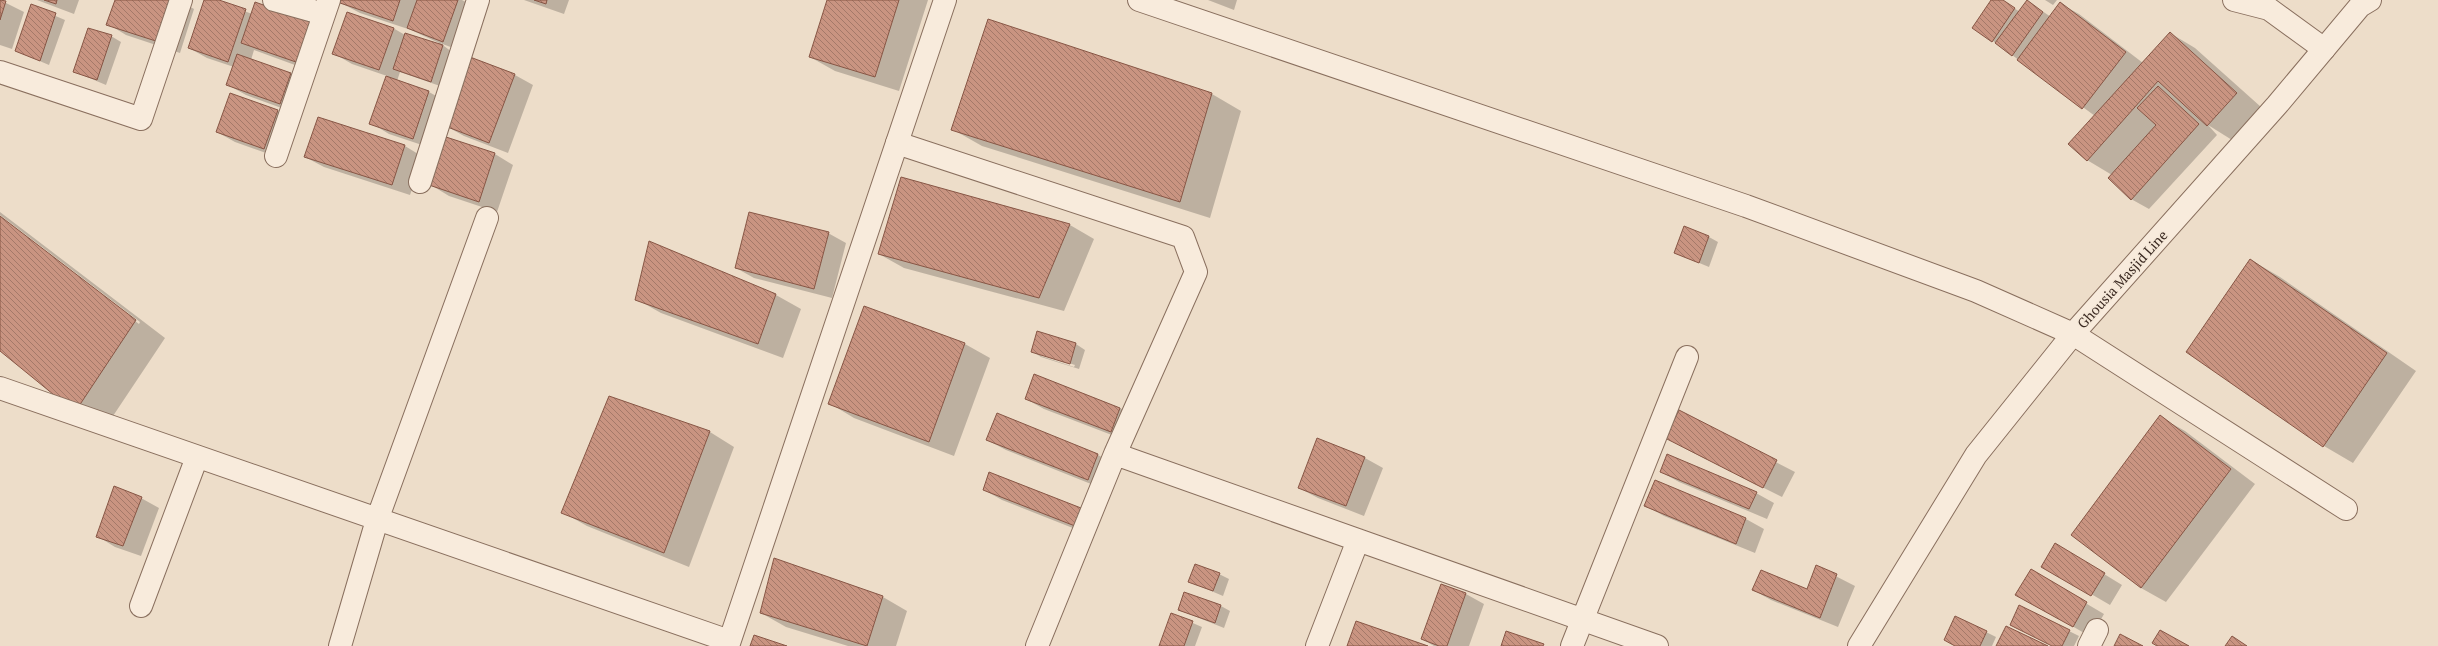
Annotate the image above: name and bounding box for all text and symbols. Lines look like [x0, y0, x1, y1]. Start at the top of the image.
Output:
street label: Ghousia Masjid Line [2073, 226, 2171, 332]

